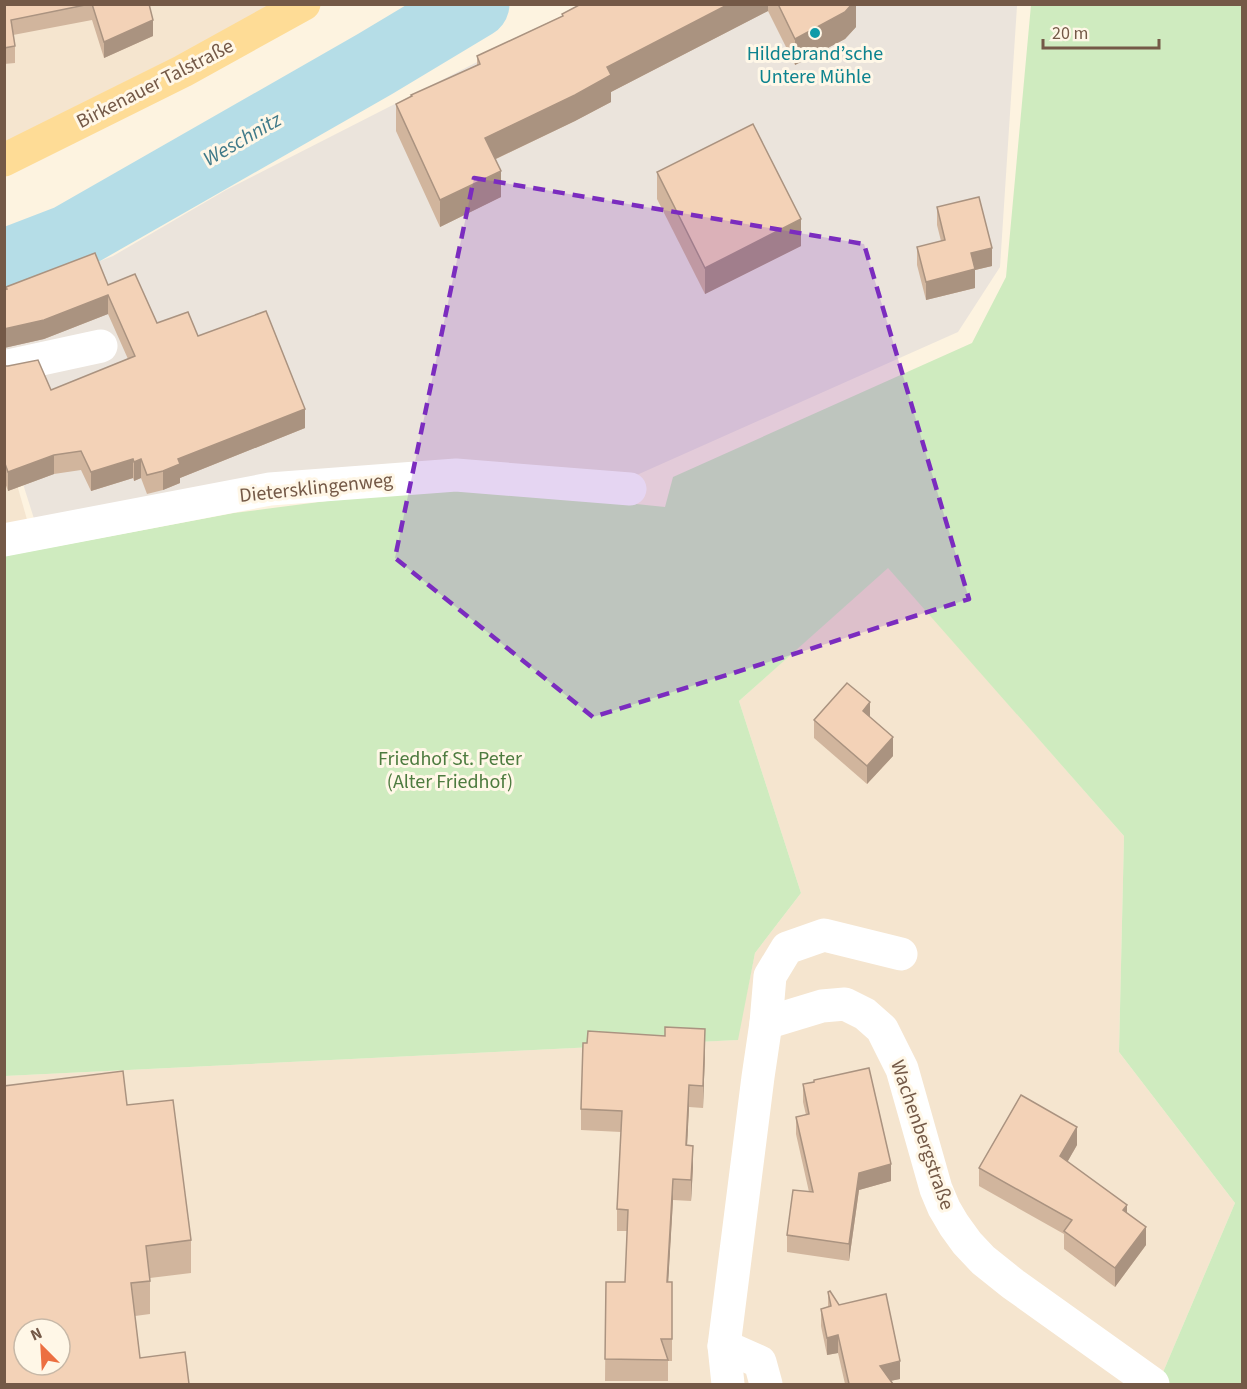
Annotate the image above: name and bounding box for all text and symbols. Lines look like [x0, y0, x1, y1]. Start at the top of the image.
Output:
scale bar [1043, 12, 1158, 50]
text: 20 m [1052, 21, 1088, 46]
marker: Hildebrand’sche Untere Mühle [808, 26, 822, 40]
street label: Birkenauer Talstraße [72, 32, 239, 136]
place label: Hildebrand’sche Untere Mühle [747, 40, 883, 91]
water label: Weschnitz [197, 104, 288, 173]
street label: Dietersklingenweg [238, 466, 394, 510]
park label: Friedhof St. Peter (Alter Friedhof) [378, 745, 522, 796]
street label: Wachenbergstraße [883, 1056, 961, 1214]
north arrow [12, 1317, 72, 1377]
text: N [27, 1322, 46, 1346]

